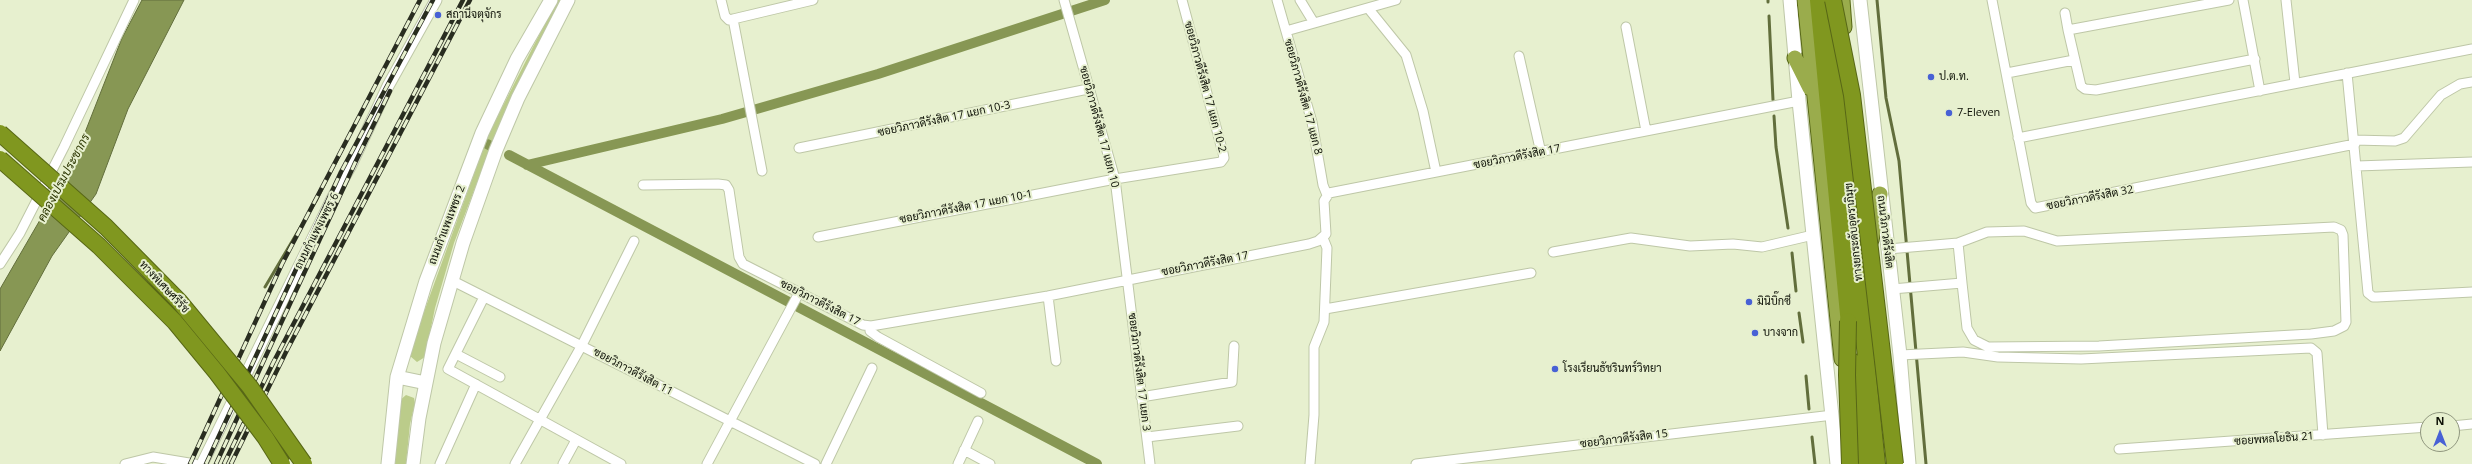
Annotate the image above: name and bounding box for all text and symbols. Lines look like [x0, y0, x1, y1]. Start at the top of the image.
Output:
place label: สถานีจตุจักร [446, 8, 502, 22]
marker: สถานีจตุจักร [433, 10, 443, 20]
street label: ซอยวิภาวดีรังสิต 17 แยก 10-2 [1181, 20, 1229, 154]
street label: ซอยวิภาวดีรังสิต 17 แยก 8 [1281, 38, 1325, 156]
street label: ซอยวิภาวดีรังสิต 17 แยก 10 [1076, 65, 1122, 189]
place label: ป.ต.ท. [1939, 70, 1969, 84]
marker: ป.ต.ท. [1926, 72, 1936, 82]
street label: ซอยวิภาวดีรังสิต 17 แยก 10-3 [876, 98, 1012, 140]
place label: 7-Eleven [1957, 106, 2000, 120]
marker: 7-Eleven [1944, 108, 1954, 118]
water label: คลองเปรมประชากร [35, 132, 93, 224]
street label: ซอยวิภาวดีรังสิต 17 [1472, 142, 1562, 172]
street label: ทางยกระดับอุตราภิมุข [1842, 182, 1866, 282]
street label: ซอยวิภาวดีรังสิต 32 [2045, 183, 2135, 213]
street label: ถนนกำแพงเพชร 2 [426, 184, 468, 266]
street label: ซอยวิภาวดีรังสิต 17 แยก 10-1 [898, 188, 1034, 226]
street label: ถนนกำแพงเพชร 6 [292, 191, 342, 271]
street label: ถนนวิภาวดีรังสิต [1874, 195, 1896, 269]
street label: ซอยวิภาวดีรังสิต 17 [1160, 249, 1250, 279]
street label: ทางพิเศษศรีรัช [136, 258, 192, 316]
street label: ซอยวิภาวดีรังสิต 17 [778, 277, 862, 329]
place label: มินิบิ๊กซี [1757, 295, 1791, 309]
marker: มินิบิ๊กซี [1744, 297, 1754, 307]
street label: ซอยวิภาวดีรังสิต 17 แยก 3 [1125, 312, 1153, 432]
place label: บางจาก [1763, 326, 1798, 340]
marker: บางจาก [1750, 328, 1760, 338]
street label: ซอยวิภาวดีรังสิต 11 [591, 345, 675, 399]
place label: โรงเรียนธัชรินทร์วิทยา [1563, 362, 1662, 376]
marker: โรงเรียนธัชรินทร์วิทยา [1550, 364, 1560, 374]
north arrow [2420, 412, 2460, 452]
text: N [2436, 413, 2444, 428]
street label: ซอยวิภาวดีรังสิต 15 [1579, 427, 1669, 451]
street label: ซอยพหลโยธิน 21 [2234, 430, 2314, 448]

